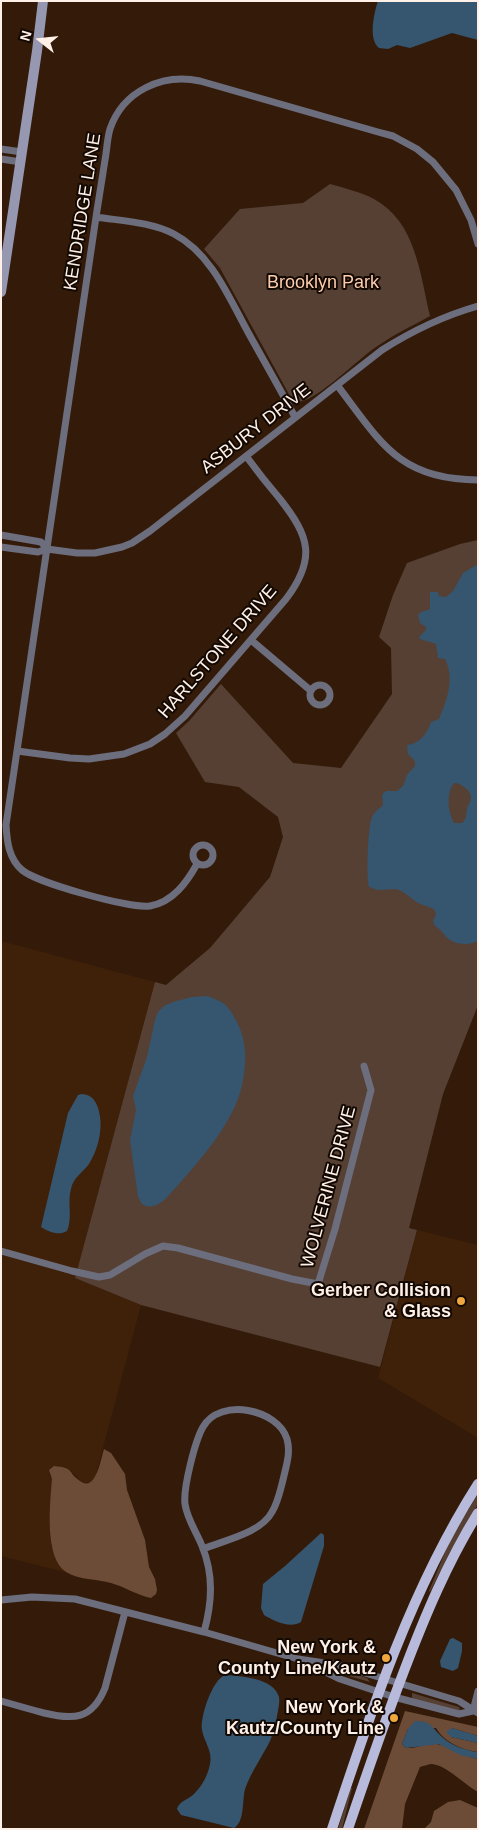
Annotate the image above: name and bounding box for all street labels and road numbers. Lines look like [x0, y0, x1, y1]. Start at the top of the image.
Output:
street label: KENDRIDGE LANE [60, 132, 106, 292]
street label: ASBURY DRIVE [197, 379, 315, 479]
street label: HARLSTONE DRIVE [154, 581, 282, 723]
street label: WOLVERINE DRIVE [297, 1104, 361, 1270]

